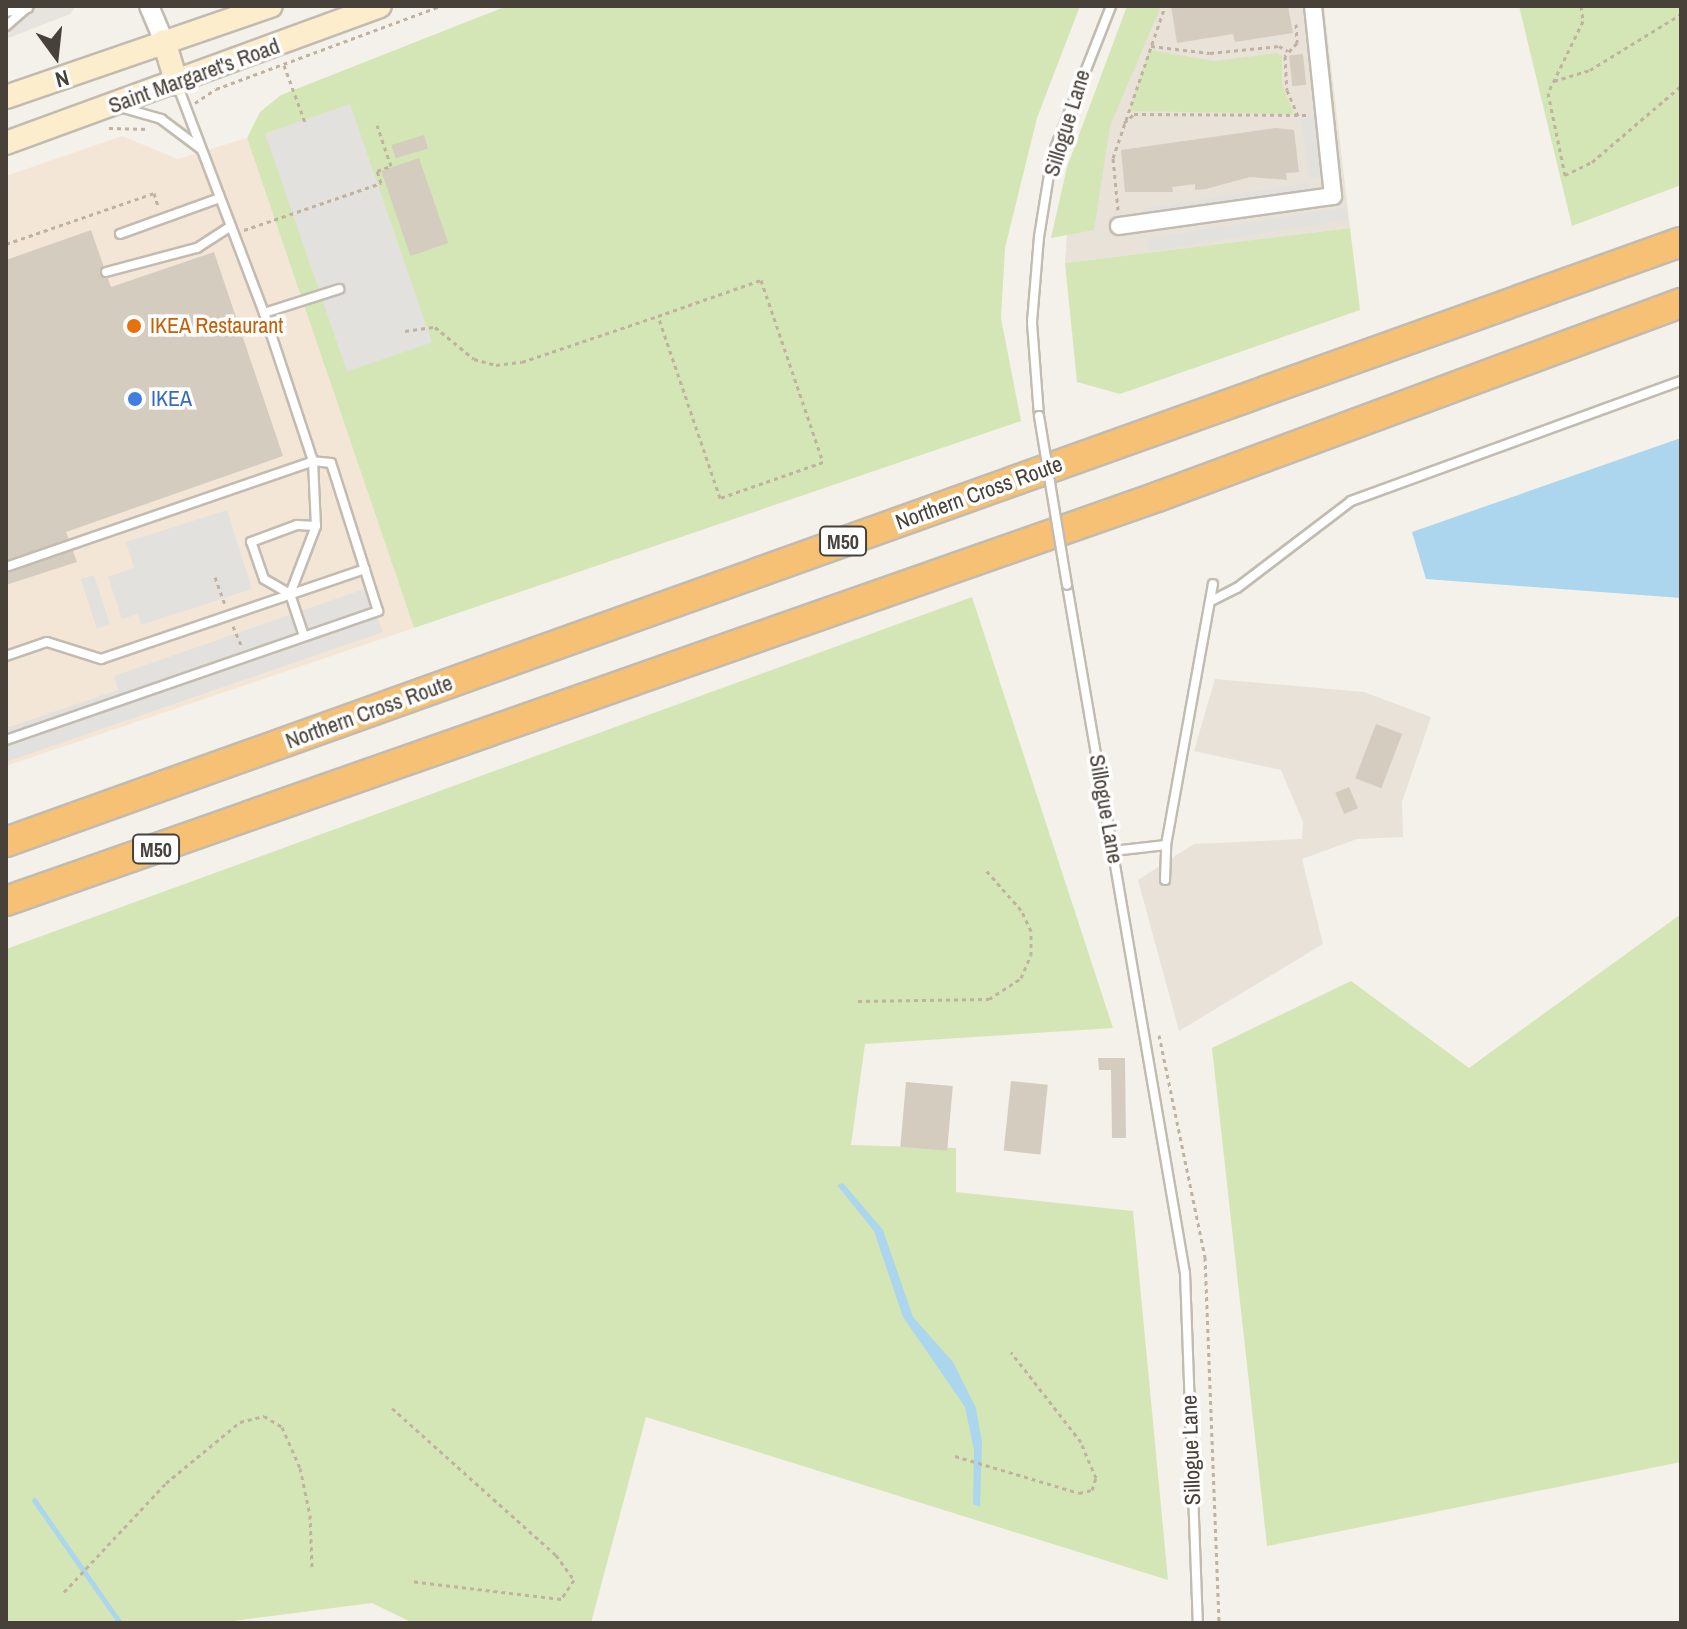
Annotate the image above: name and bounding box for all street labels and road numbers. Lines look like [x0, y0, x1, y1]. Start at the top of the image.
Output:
street label: Saint Margaret's Road [105, 33, 283, 119]
street label: Sillogue Lane [1038, 66, 1096, 180]
street label: Northern Cross Route [892, 451, 1066, 535]
road number: M50 [819, 525, 867, 557]
street label: Northern Cross Route [282, 670, 456, 754]
street label: Sillogue Lane [1083, 752, 1129, 866]
road number: M50 [132, 833, 180, 865]
street label: Sillogue Lane [1176, 1394, 1206, 1506]

